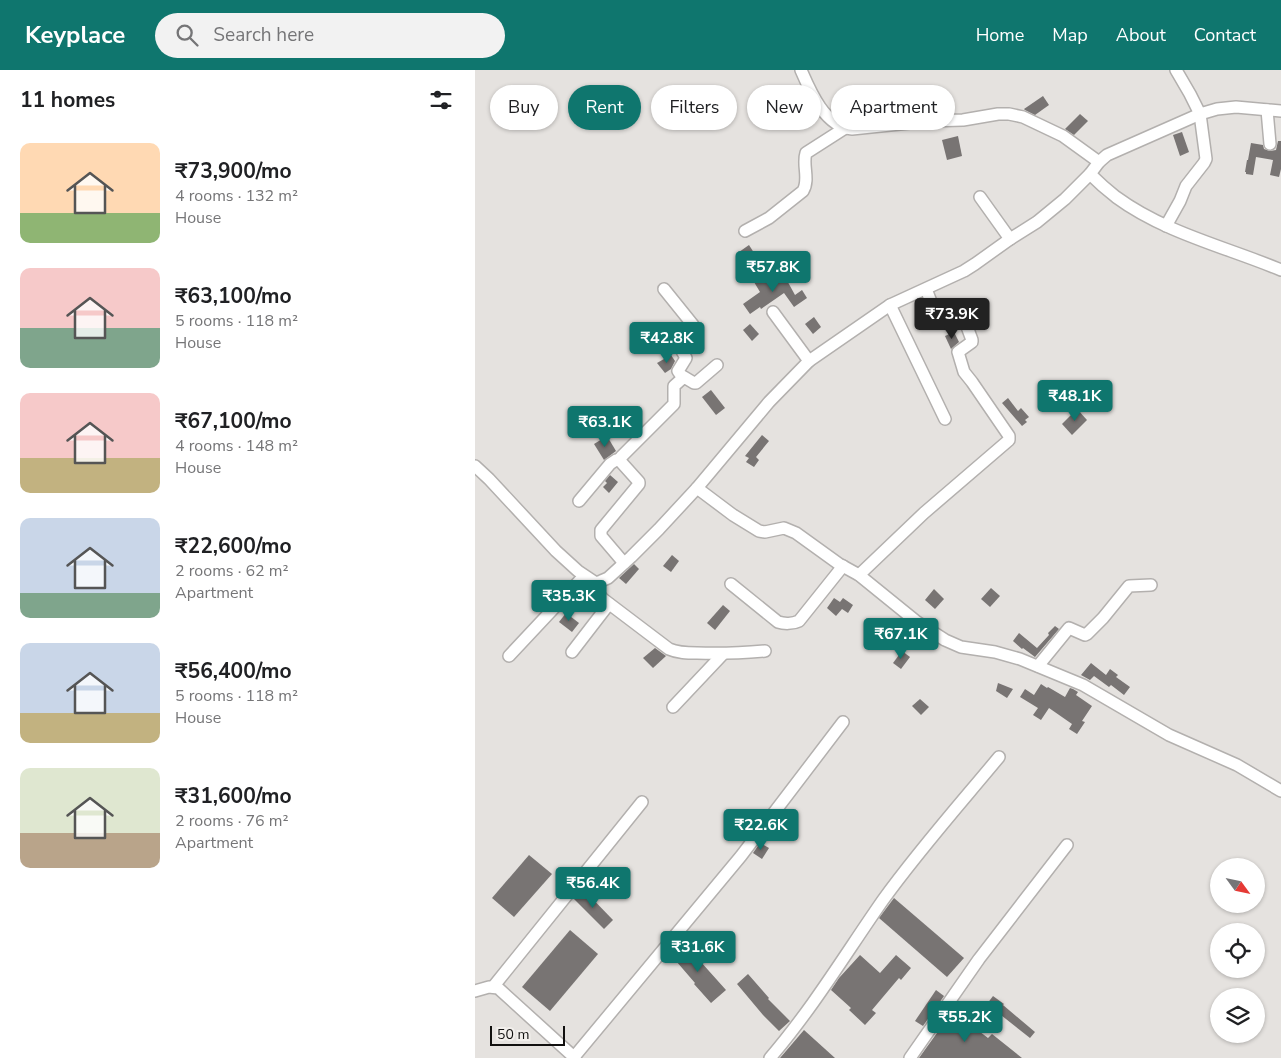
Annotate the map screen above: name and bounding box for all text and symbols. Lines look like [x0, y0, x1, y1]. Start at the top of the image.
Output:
search box [155, 13, 505, 58]
text: Keyplace [25, 19, 125, 51]
icon: search [173, 21, 201, 49]
text: Search here [213, 22, 314, 48]
text: Home [976, 23, 1024, 47]
text: Map [1052, 23, 1088, 47]
text: About [1116, 23, 1166, 47]
text: Contact [1194, 23, 1256, 47]
chip: Buy [490, 85, 558, 130]
chip: Rent [568, 85, 641, 130]
chip: Filters [651, 85, 737, 130]
chip: New [747, 85, 821, 130]
chip: Apartment [831, 85, 955, 130]
text: 11 homes [20, 86, 115, 114]
icon: filters [427, 86, 455, 114]
text: ₹73,900/mo [175, 157, 292, 185]
icon: home [60, 163, 120, 223]
text: 4 rooms · 132 m² [175, 185, 298, 207]
text: House [175, 207, 221, 229]
pin: ₹57.8K [732, 250, 814, 293]
text: ₹57.8K [747, 256, 800, 278]
text: ₹63,100/mo [175, 282, 292, 310]
icon: home [60, 288, 120, 348]
pin: ₹73.9K [911, 298, 993, 340]
text: ₹73.9K [926, 303, 979, 325]
text: 5 rooms · 118 m² [175, 310, 298, 332]
pin: ₹42.8K [626, 322, 708, 364]
text: ₹42.8K [641, 327, 694, 349]
text: House [175, 332, 221, 354]
pin: ₹48.1K [1034, 380, 1116, 422]
text: ₹48.1K [1049, 385, 1102, 407]
pin: ₹63.1K [564, 406, 646, 448]
text: ₹67,100/mo [175, 407, 292, 435]
text: ₹63.1K [579, 411, 632, 433]
icon: home [60, 413, 120, 473]
text: 4 rooms · 148 m² [175, 435, 298, 457]
text: House [175, 457, 221, 479]
text: ₹22,600/mo [175, 532, 292, 560]
icon: home [60, 538, 120, 598]
text: 2 rooms · 62 m² [175, 560, 288, 582]
pin: ₹35.3K [528, 580, 610, 622]
text: Apartment [175, 582, 253, 604]
text: ₹35.3K [543, 585, 596, 607]
pin: ₹67.1K [860, 618, 942, 660]
text: ₹67.1K [875, 623, 928, 645]
text: ₹56,400/mo [175, 657, 292, 685]
icon: home [60, 663, 120, 723]
text: 5 rooms · 118 m² [175, 685, 298, 707]
text: House [175, 707, 221, 729]
text: ₹31,600/mo [175, 782, 292, 810]
icon: home [60, 788, 120, 848]
pin: ₹22.6K [720, 808, 802, 851]
text: 2 rooms · 76 m² [175, 810, 288, 832]
text: ₹22.6K [735, 814, 788, 836]
text: Apartment [175, 832, 253, 854]
north arrow [1210, 858, 1265, 912]
map controls [1210, 858, 1265, 1043]
pin: ₹56.4K [552, 866, 634, 909]
text: ₹56.4K [567, 872, 620, 894]
button: locate [1210, 923, 1265, 978]
pin: ₹31.6K [657, 930, 739, 973]
text: ₹31.6K [672, 936, 725, 958]
button: layers [1210, 988, 1265, 1043]
pin: ₹55.2K [924, 1000, 1006, 1043]
text: ₹55.2K [939, 1006, 992, 1028]
scale bar [490, 1023, 565, 1046]
text: 50 m [497, 1025, 529, 1044]

